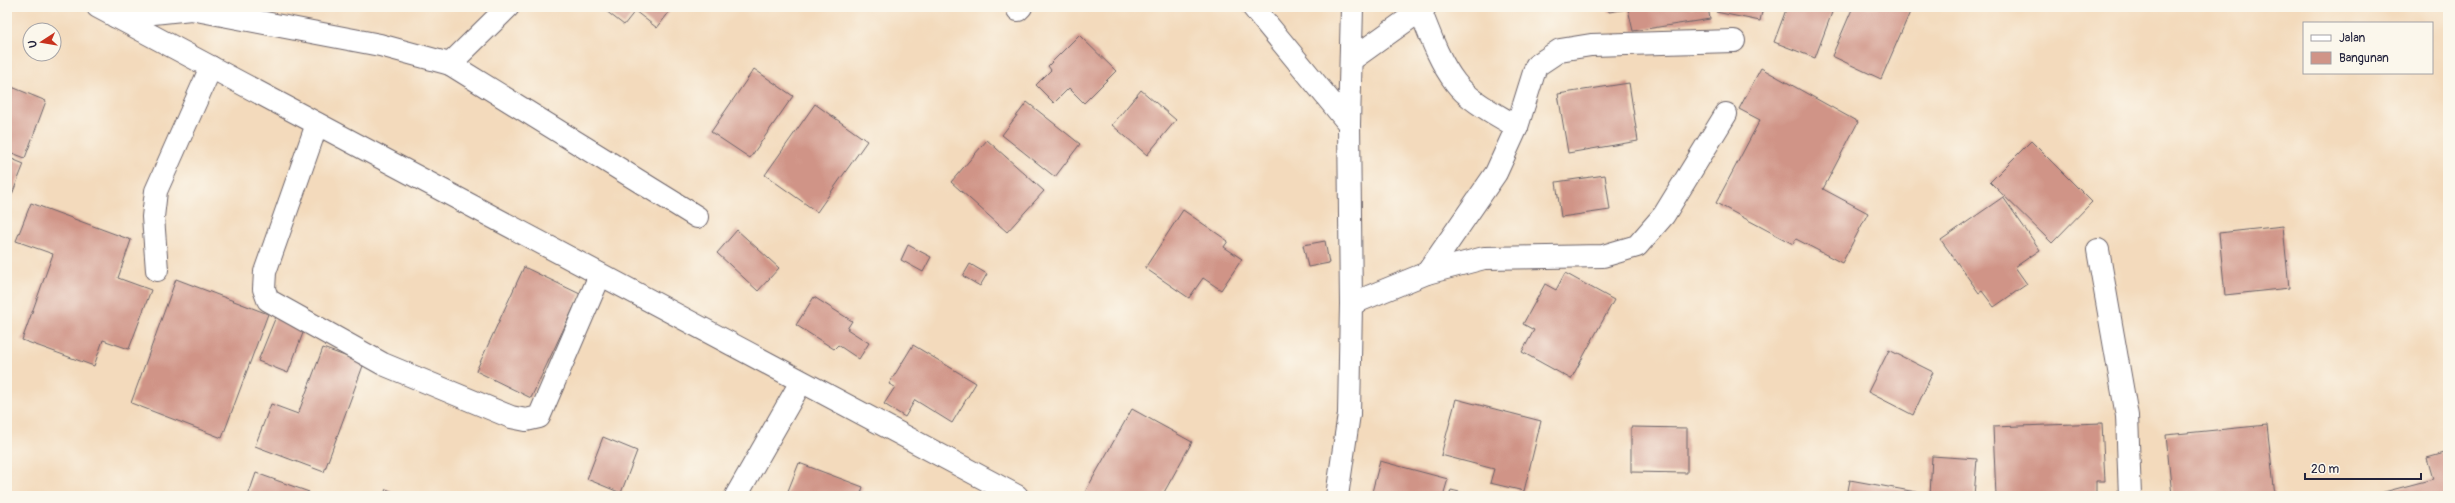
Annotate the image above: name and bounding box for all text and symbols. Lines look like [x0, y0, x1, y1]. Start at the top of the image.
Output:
north arrow [22, 22, 62, 62]
legend [2303, 22, 2433, 74]
text: Jalan [2339, 31, 2365, 46]
text: U [26, 39, 40, 49]
text: Bangunan [2339, 51, 2389, 66]
scale bar [2305, 455, 2421, 481]
text: 20 m [2311, 462, 2340, 477]

